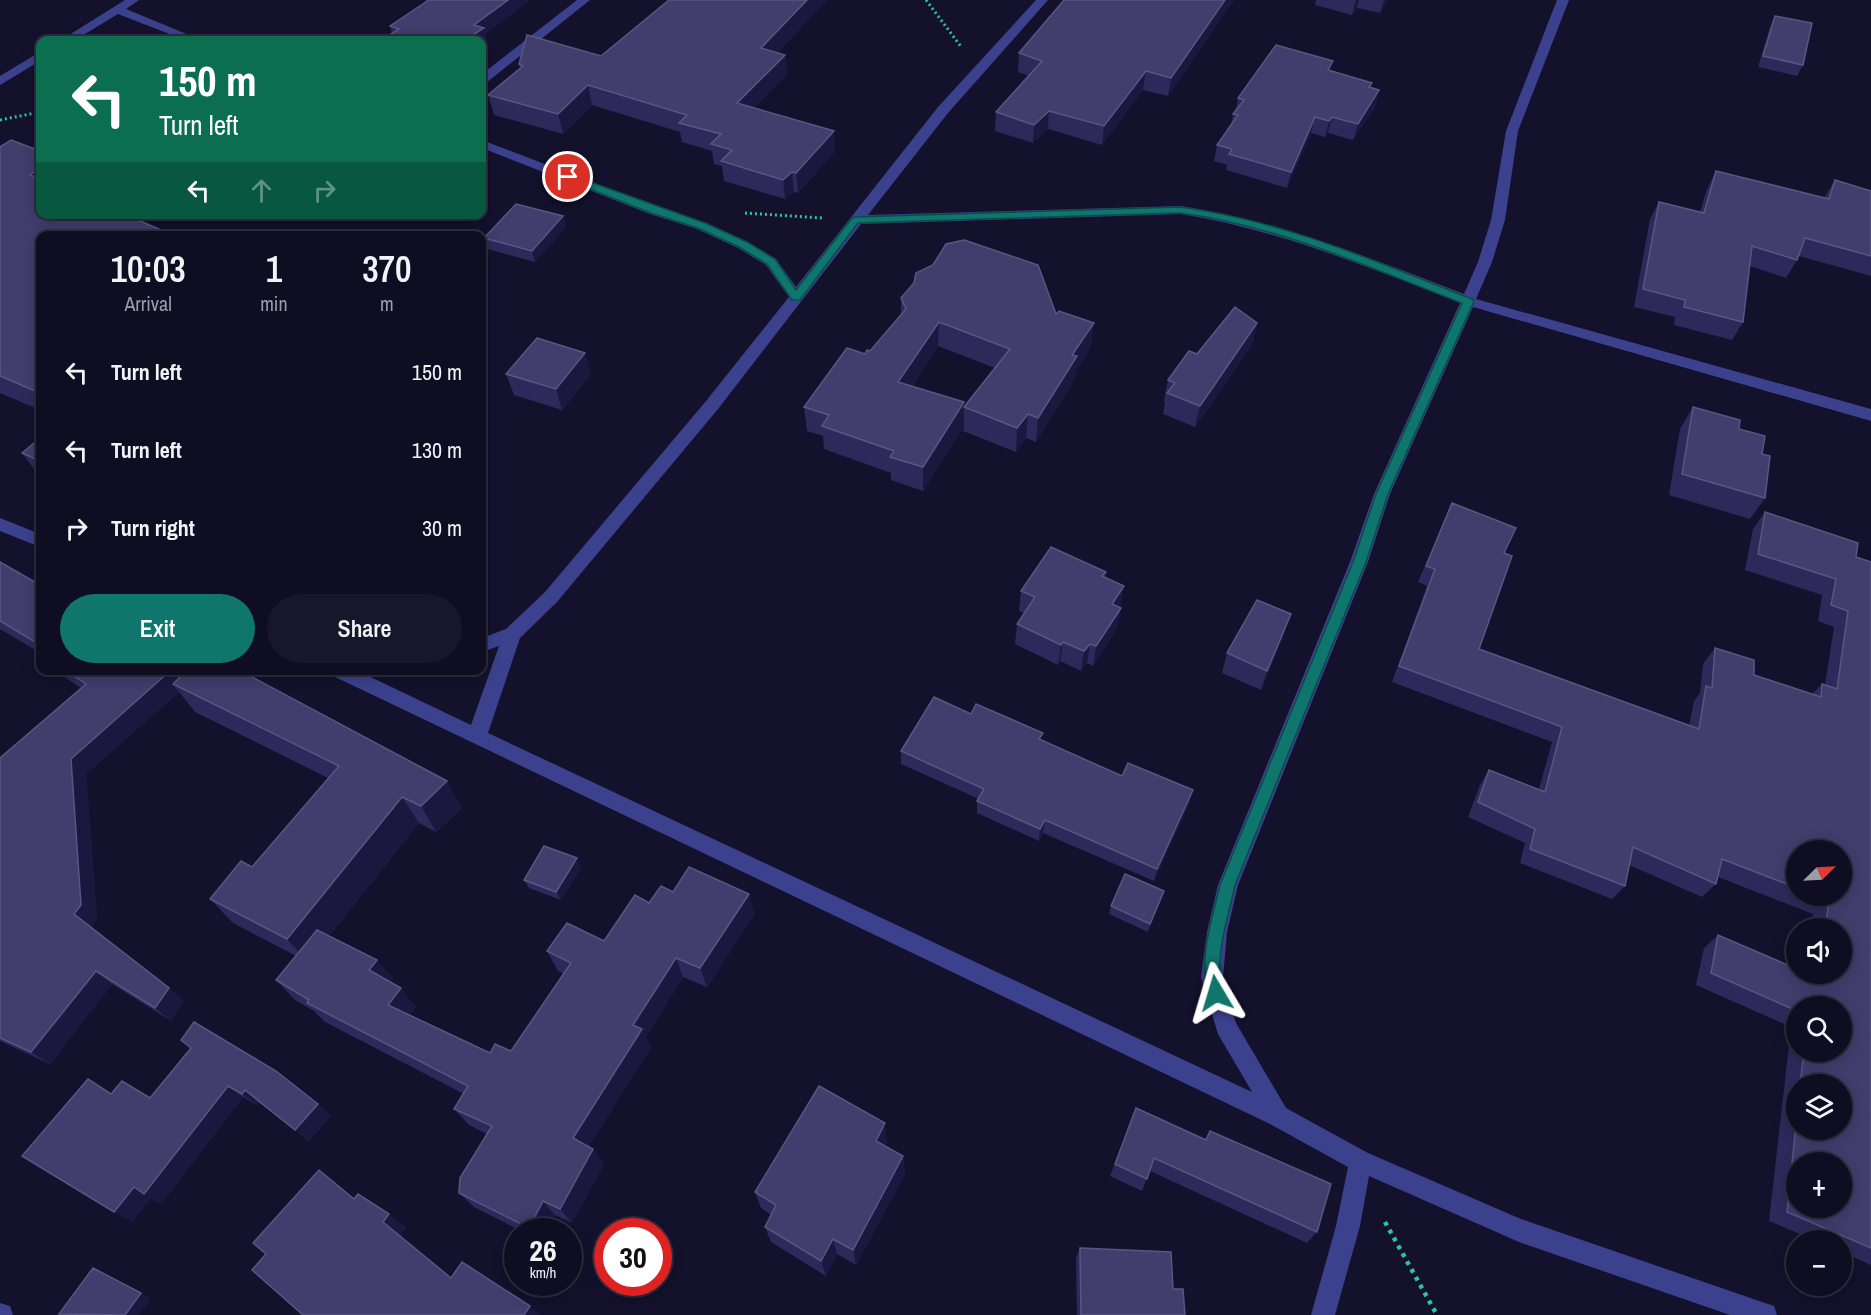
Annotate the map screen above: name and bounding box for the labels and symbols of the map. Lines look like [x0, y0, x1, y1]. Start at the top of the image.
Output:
pin [542, 151, 593, 202]
north arrow [1786, 840, 1852, 906]
position arrow [1184, 961, 1248, 1025]
speed limit sign: 30 [594, 1218, 672, 1296]

